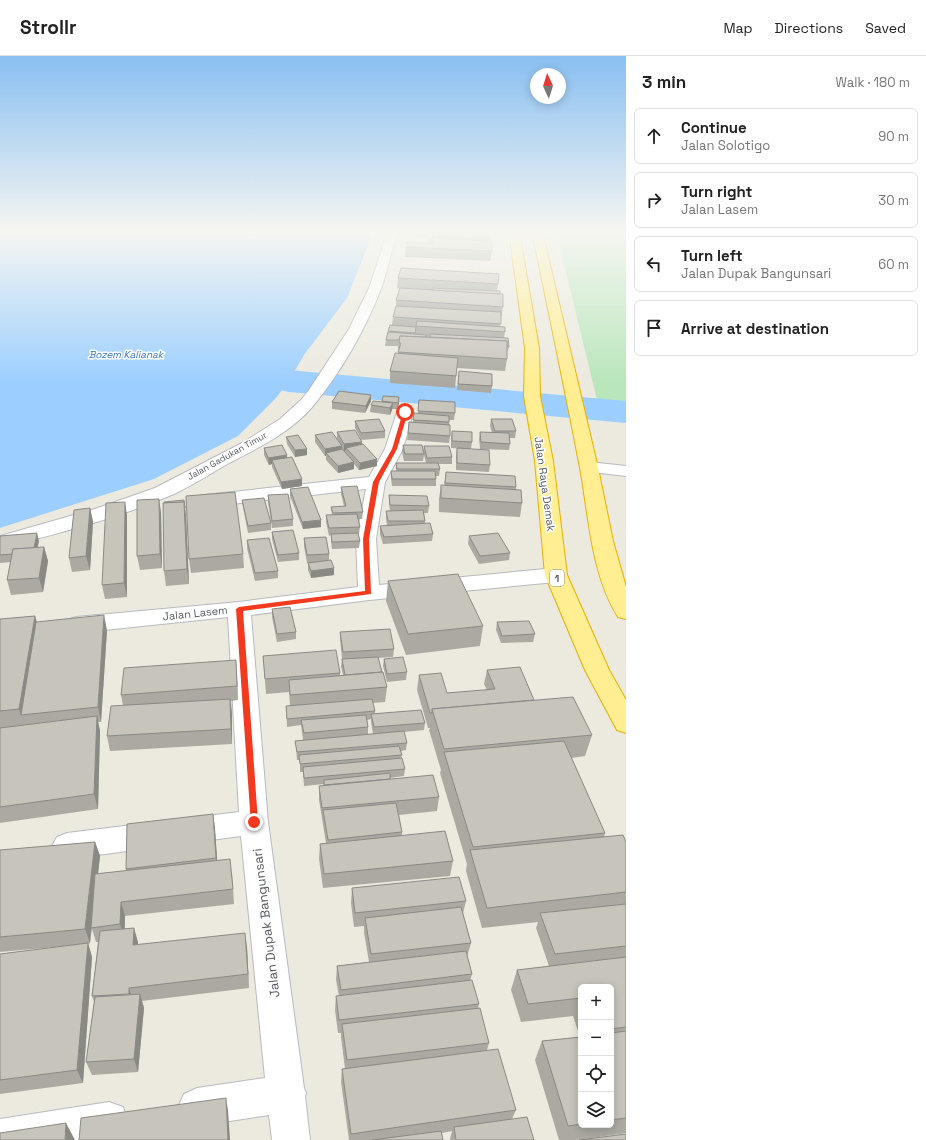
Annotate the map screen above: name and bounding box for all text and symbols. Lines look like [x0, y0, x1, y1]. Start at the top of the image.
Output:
text: Strollr [20, 15, 77, 40]
text: Map [723, 19, 753, 37]
text: Directions [775, 19, 843, 37]
text: Saved [865, 19, 906, 37]
north arrow [530, 68, 566, 104]
text: 3 min [642, 71, 686, 93]
text: Walk · 180 m [836, 74, 910, 91]
text: Continue [681, 118, 747, 137]
icon: ahead [643, 125, 665, 147]
text: 90 m [878, 128, 909, 145]
text: Jalan Solotigo [681, 137, 770, 154]
text: Turn right [681, 182, 752, 201]
icon: right [643, 189, 665, 211]
text: 30 m [878, 192, 909, 209]
text: Jalan Lasem [681, 201, 758, 218]
text: Turn left [681, 246, 743, 265]
icon: left [643, 253, 665, 275]
text: 60 m [878, 256, 909, 273]
text: Jalan Dupak Bangunsari [681, 265, 831, 282]
icon: arrive [643, 317, 665, 339]
text: Arrive at destination [681, 319, 829, 338]
water label: Bozem Kalianak [89, 348, 165, 361]
route start [396, 403, 414, 421]
street label: Jalan Gadukan Timur [185, 429, 269, 483]
street label: Jalan Raya Demak [531, 436, 559, 532]
road number: 1 [550, 570, 564, 586]
street label: Jalan Lasem [162, 603, 228, 623]
route end [245, 813, 263, 831]
street label: Jalan Dupak Bangunsari [248, 847, 284, 999]
map controls [578, 984, 614, 1128]
button: + [578, 984, 614, 1020]
button: − [578, 1020, 614, 1056]
button: locate [578, 1056, 614, 1092]
button: layers [578, 1092, 614, 1128]

